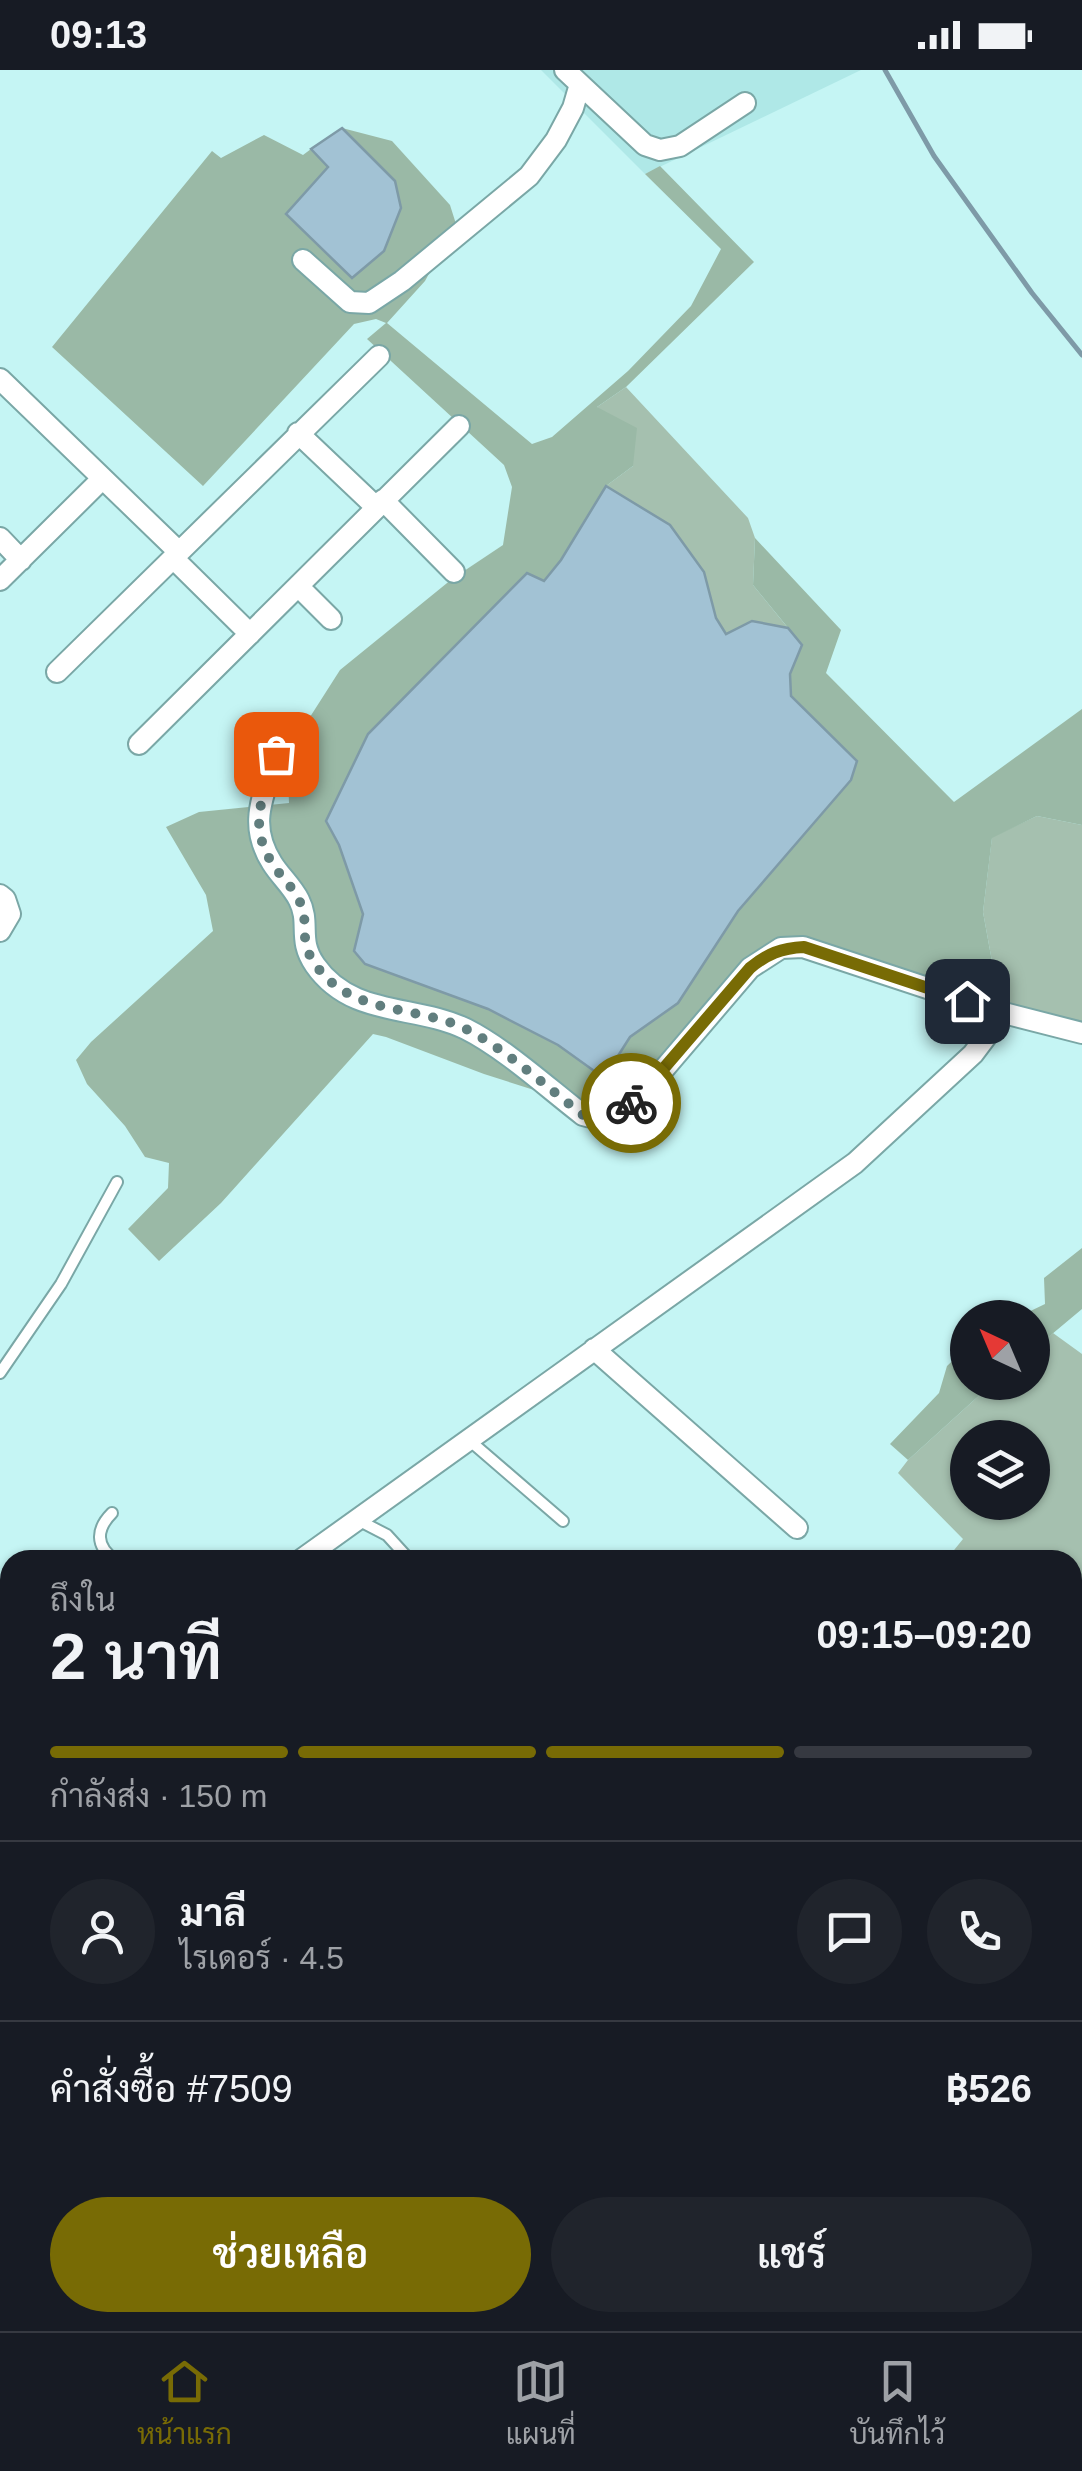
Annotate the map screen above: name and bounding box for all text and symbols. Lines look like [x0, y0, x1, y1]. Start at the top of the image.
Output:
text: 09:13 [50, 14, 147, 56]
pin [234, 712, 319, 797]
icon: bag [249, 727, 304, 782]
pin [925, 959, 1010, 1044]
icon: home [940, 974, 995, 1029]
courier [581, 1053, 681, 1153]
icon: bike [604, 1076, 659, 1131]
north arrow [950, 1300, 1050, 1400]
map controls [950, 1300, 1050, 1520]
button: layers [950, 1420, 1050, 1520]
text: ถึงใน [50, 1582, 116, 1618]
text: 09:15–09:20 [816, 1614, 1032, 1656]
text: 2 นาที [50, 1620, 222, 1693]
text: กำลังส่ง · 150 m [50, 1778, 268, 1814]
button: person [50, 1879, 155, 1984]
button: chat [797, 1879, 902, 1984]
button: phone [927, 1879, 1032, 1984]
text: มาลี [180, 1892, 246, 1934]
text: ไรเดอร์ · 4.5 [180, 1940, 344, 1976]
text: คำสั่งซื้อ #7509 [50, 2068, 293, 2110]
text: ฿526 [946, 2068, 1032, 2110]
button: ช่วยเหลือ [50, 2197, 531, 2312]
button: แชร์ [551, 2197, 1032, 2312]
tab: หน้าแรก [137, 2354, 232, 2451]
tab: แผนที่ [506, 2354, 576, 2451]
tab: บันทึกไว้ [849, 2354, 945, 2451]

